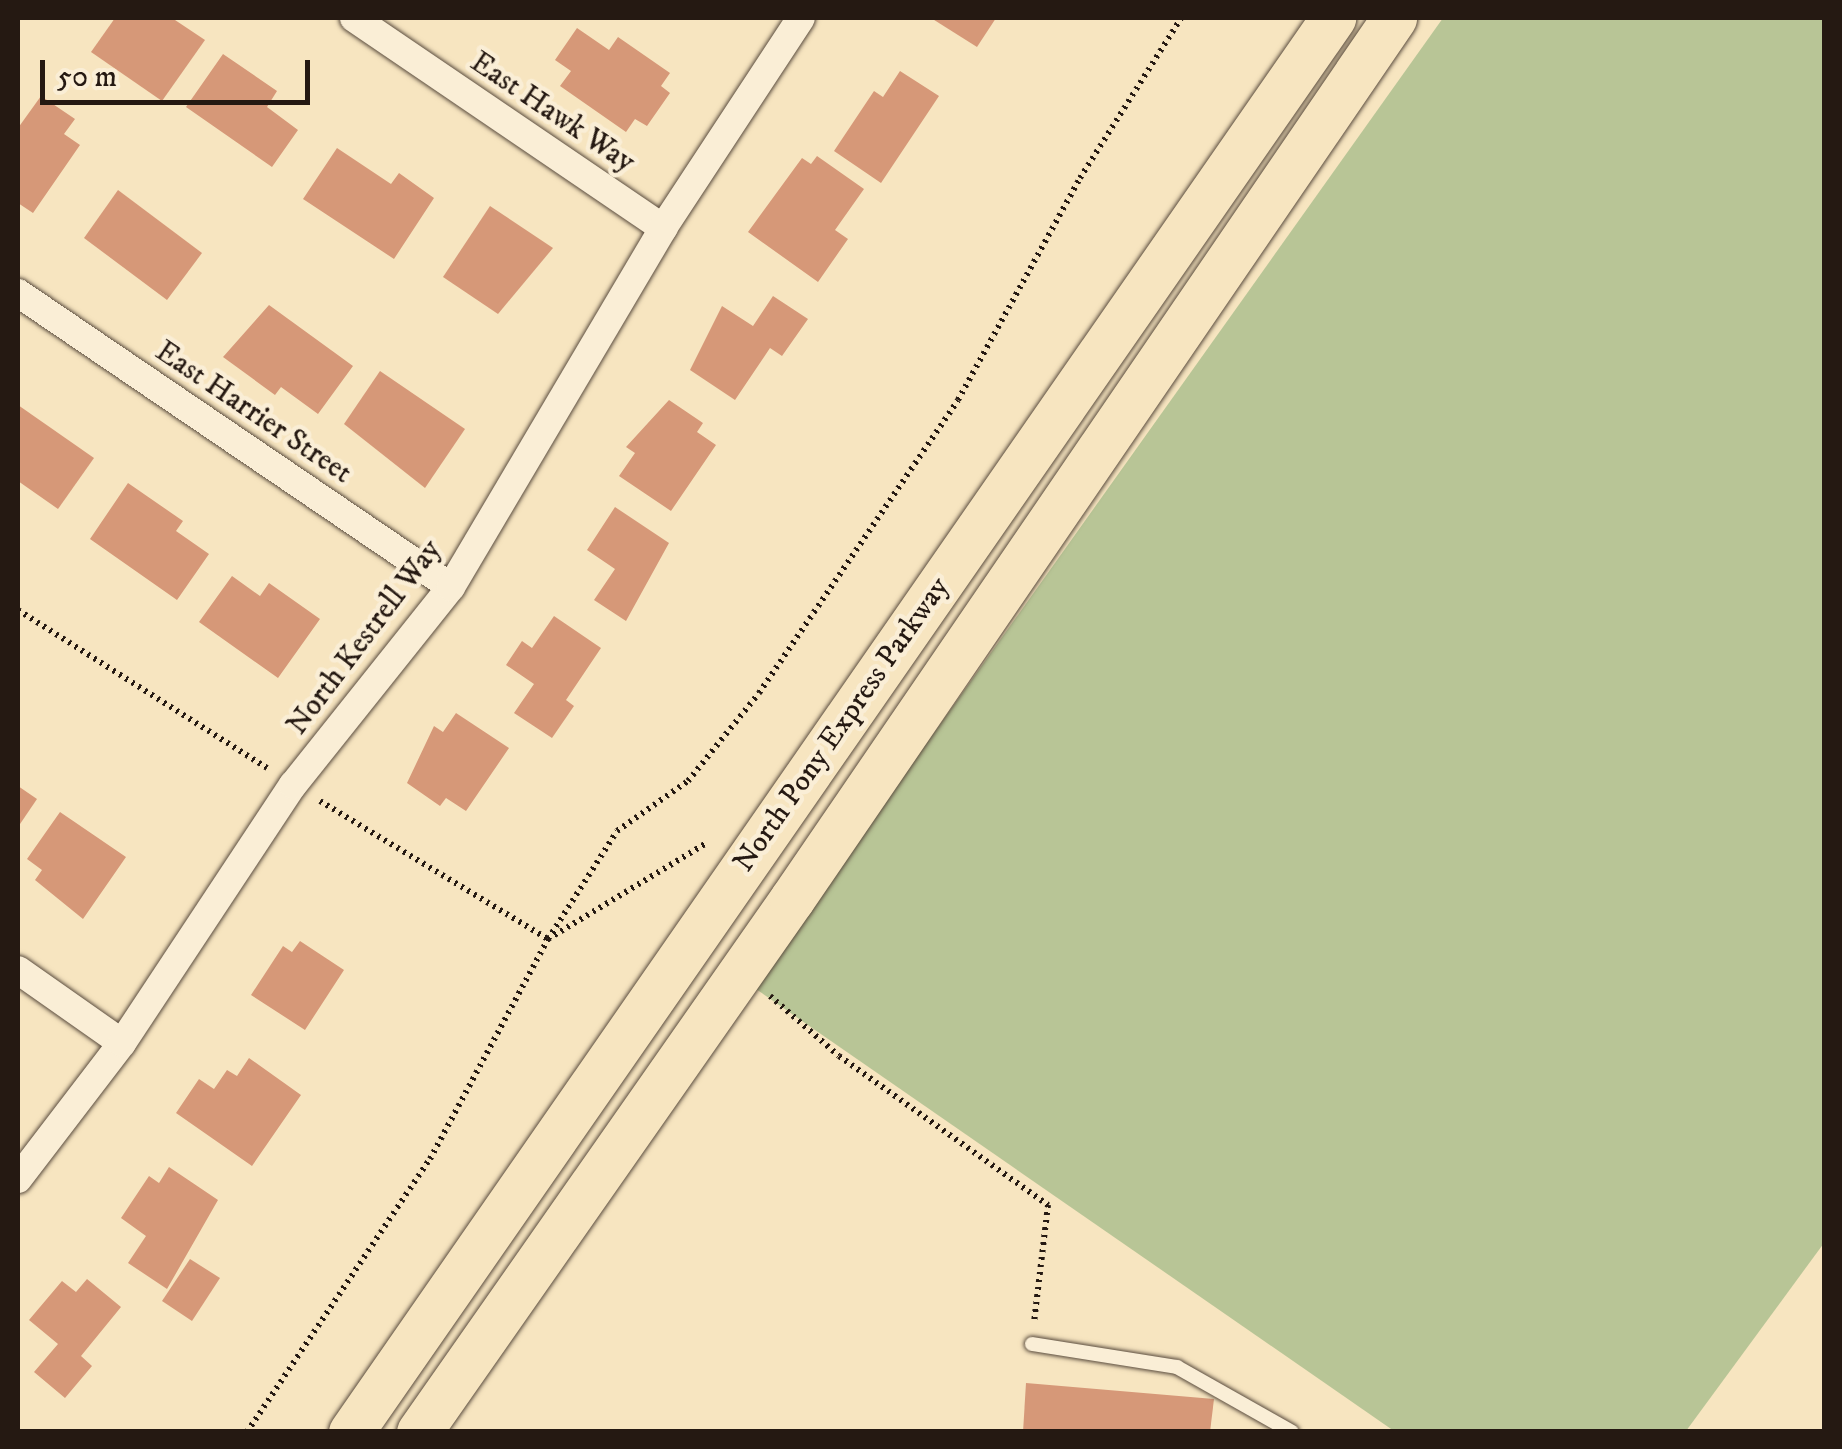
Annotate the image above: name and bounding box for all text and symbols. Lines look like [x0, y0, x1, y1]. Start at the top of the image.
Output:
scale bar [45, 40, 315, 102]
street label: East Hawk Way [463, 45, 641, 181]
text: 50 m [57, 59, 117, 96]
street label: East Harrier Street [148, 334, 358, 492]
street label: North Kestrell Way [280, 533, 450, 743]
street label: North Pony Express Parkway [726, 571, 958, 879]

